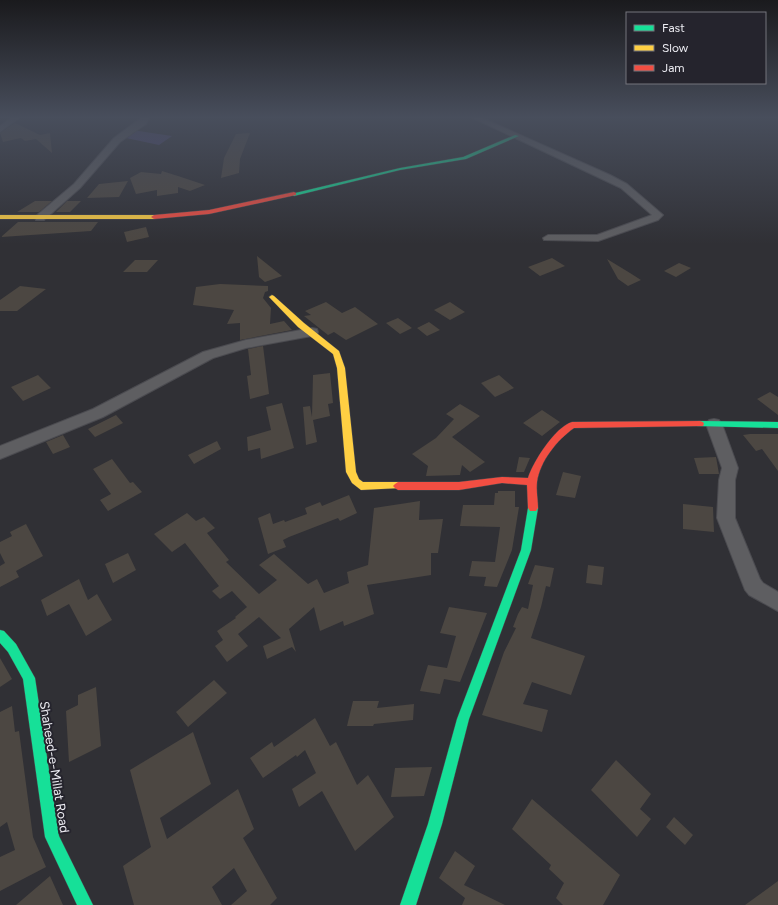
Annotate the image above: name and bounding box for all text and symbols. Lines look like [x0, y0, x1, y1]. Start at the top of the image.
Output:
legend [626, 12, 766, 84]
text: Fast [662, 21, 685, 35]
text: Slow [662, 41, 689, 55]
text: Jam [662, 61, 685, 75]
street label: Shaheed-e-Millat Road [37, 700, 72, 834]

